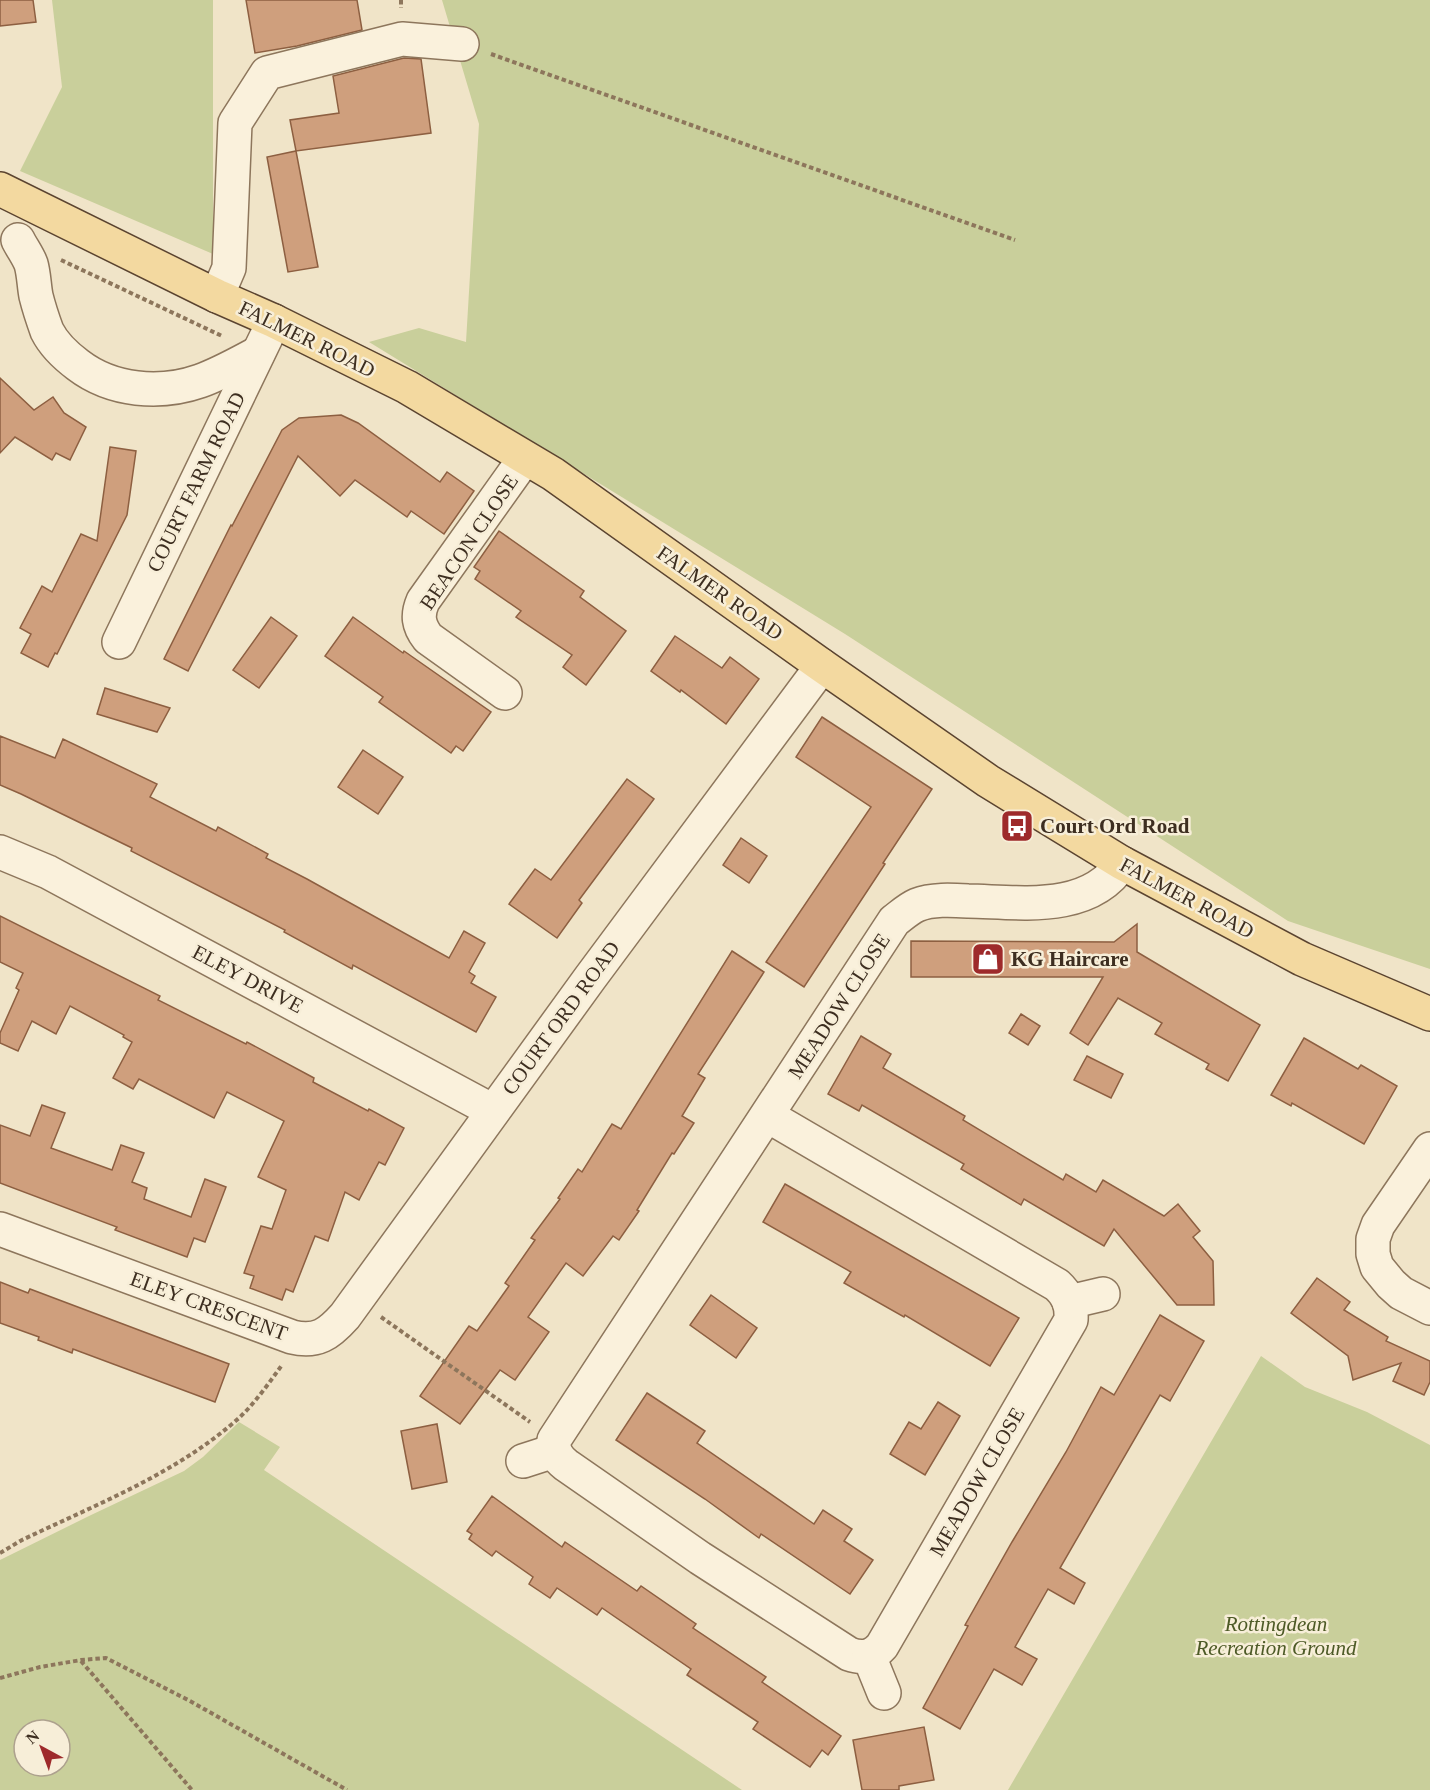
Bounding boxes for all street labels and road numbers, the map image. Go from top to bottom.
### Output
street label: FALMER ROAD [235,296,379,382]
street label: COURT FARM ROAD [142,388,250,576]
street label: BEACON CLOSE [415,470,523,614]
street label: FALMER ROAD [652,541,788,645]
street label: FALMER ROAD [1116,853,1258,943]
street label: MEADOW CLOSE [783,929,895,1083]
street label: COURT ORD ROAD [497,937,625,1099]
street label: ELEY DRIVE [188,940,308,1018]
street label: ELEY CRESCENT [127,1266,291,1346]
street label: MEADOW CLOSE [925,1403,1029,1561]

